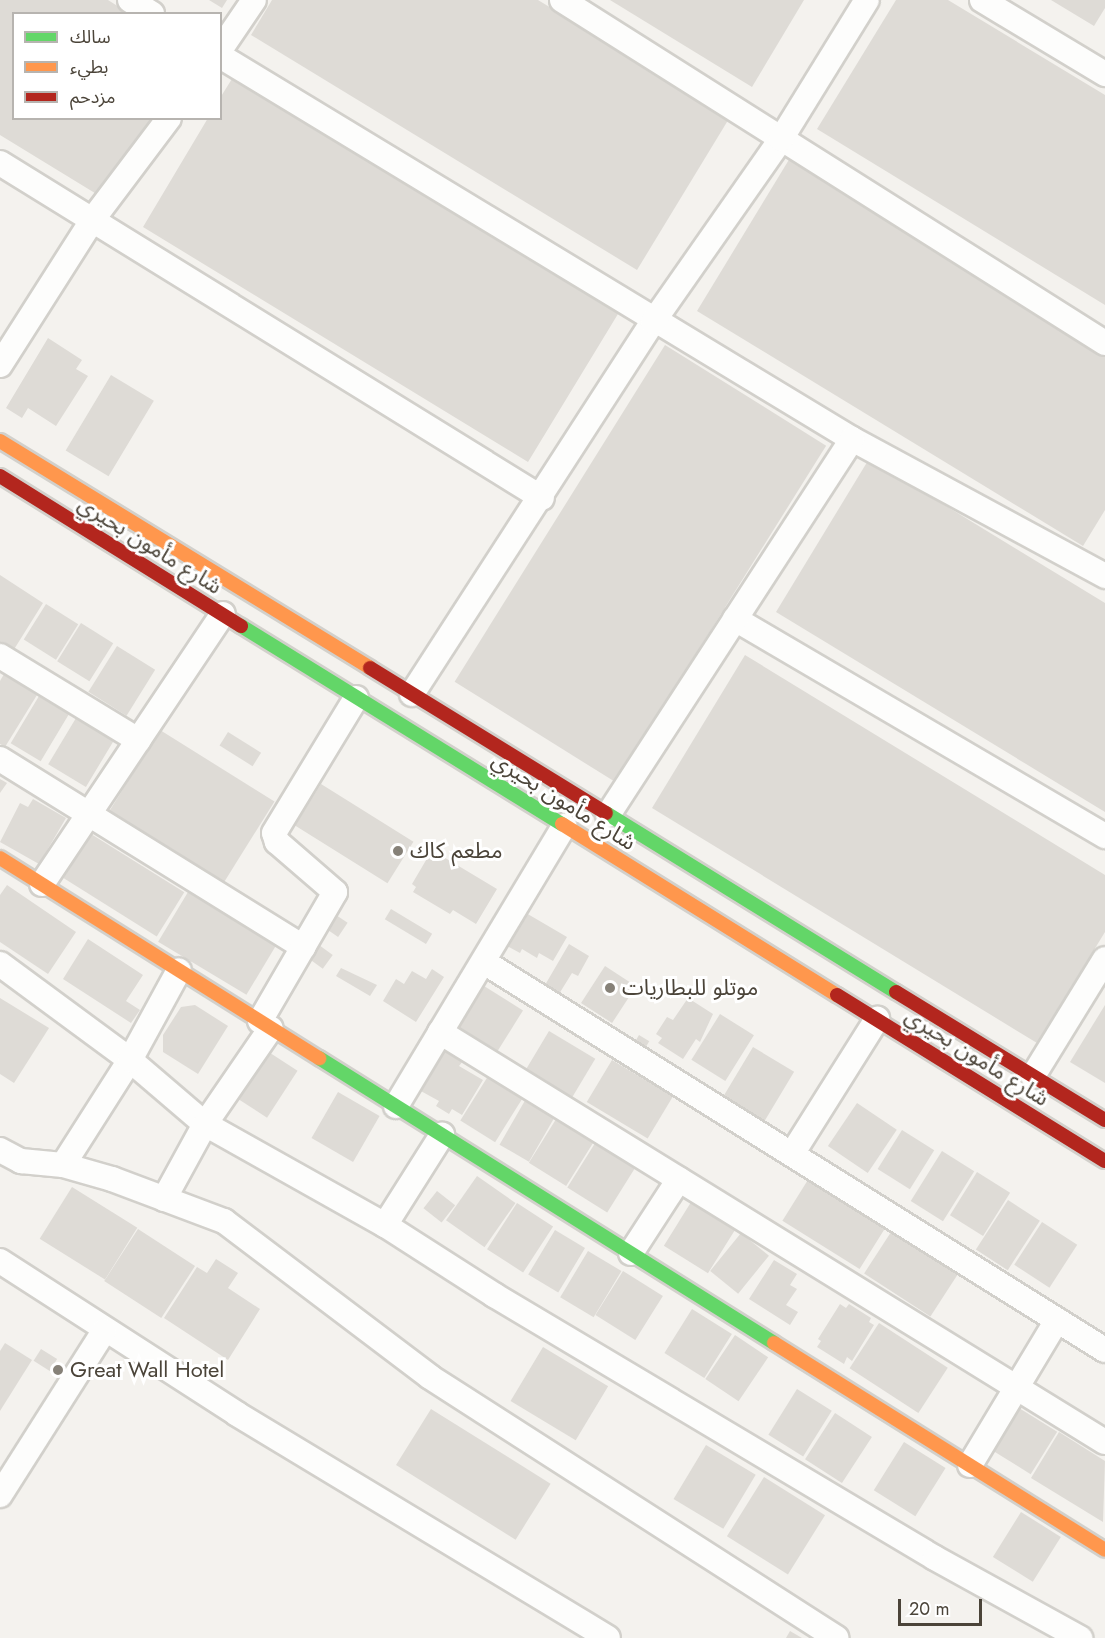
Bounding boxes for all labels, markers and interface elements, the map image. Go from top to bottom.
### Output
legend [12,12,222,120]
text: سالك [70,24,111,50]
text: بطيء [70,54,108,80]
text: مزدحم [70,84,115,110]
street label: شارع مأمون بحيري [73,490,227,600]
street label: شارع مأمون بحيري [487,746,641,856]
place label: مطعم كاك [410,838,502,864]
marker: مطعم كاك [391,844,405,858]
place label: موتلو للبطاريات [622,975,758,1001]
marker: موتلو للبطاريات [603,981,617,995]
street label: شارع مأمون بحيري [900,1002,1054,1112]
place label: Great Wall Hotel [70,1357,224,1383]
marker: Great Wall Hotel [51,1363,65,1377]
scale bar [901,1587,985,1625]
text: 20 m [909,1596,949,1622]

